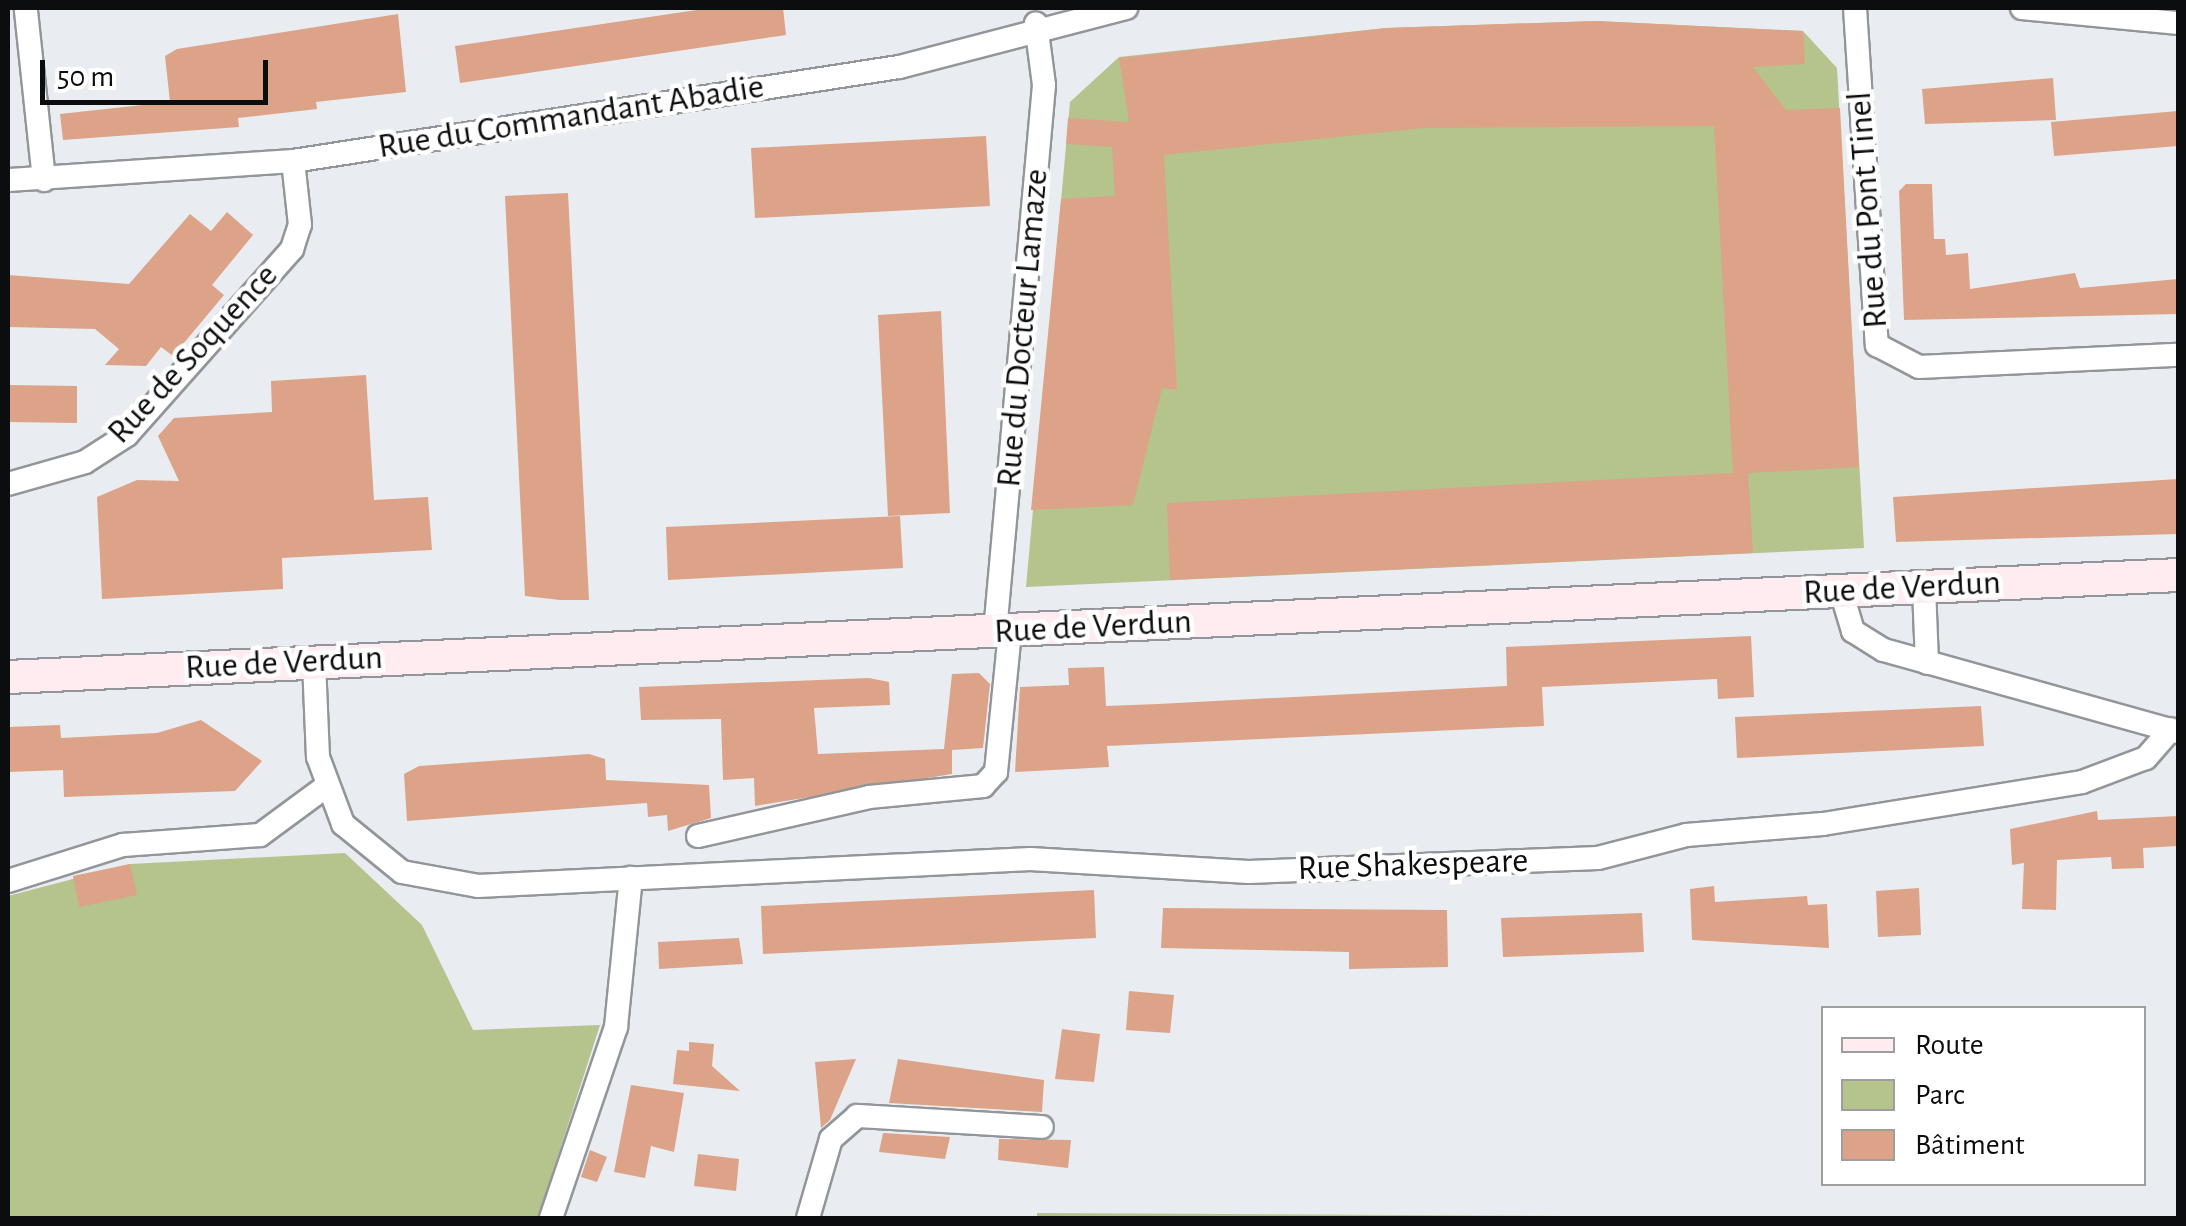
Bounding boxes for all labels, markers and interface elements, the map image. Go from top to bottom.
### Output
scale bar [45,40,272,102]
text: 50 m [57,62,114,92]
street label: Rue du Commandant Abadie [375,66,767,168]
street label: Rue du Pont Tinel [1839,90,1897,330]
street label: Rue du Docteur Lamaze [988,167,1058,489]
street label: Rue de Soquence [99,255,287,453]
street label: Rue de Verdun [1802,562,2002,614]
street label: Rue de Verdun [993,601,1193,653]
street label: Rue de Verdun [184,637,384,689]
street label: Rue Shakespeare [1297,840,1529,890]
legend [1821,1006,2146,1186]
text: Route [1915,1030,1984,1060]
text: Parc [1915,1080,1965,1110]
text: Bâtiment [1915,1130,2025,1160]

